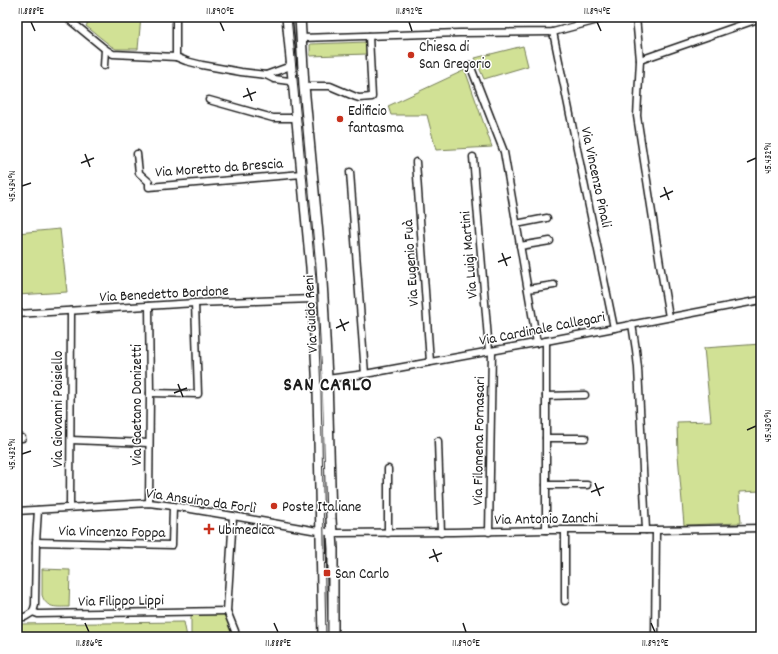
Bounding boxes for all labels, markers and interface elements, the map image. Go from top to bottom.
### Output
text: 11.888°E [18,5,44,19]
text: 11.890°E [206,5,234,19]
text: 11.892°E [396,5,423,19]
text: 11.894°E [584,5,611,19]
place label: Chiesa di San Gregorio [419,37,491,76]
marker: Chiesa di San Gregorio [406,50,416,60]
place label: Edificio fantasma [348,101,404,140]
marker: Edificio fantasma [335,114,345,124]
street label: Via Vincenzo Pinali [574,125,617,230]
text: 45.432°N [762,142,776,174]
street label: Via Moretto da Brescia [154,153,285,184]
text: 45.434°N [6,170,20,202]
street label: Via Luigi Martini [455,210,485,300]
street label: Via Eugenio Fuà [398,218,426,307]
street label: Via Guido Reni [299,274,325,353]
street label: Via Benedetto Bordone [99,281,230,309]
street label: Via Cardinale Callegari [478,307,607,353]
street label: Via Gaetano Donizetti [127,344,149,466]
street label: Via Giovanni Paisiello [48,350,70,467]
district label: SAN CARLO [283,373,373,400]
street label: Via Filomena Fornasari [468,376,492,506]
text: 45.430°N [762,410,776,442]
text: 45.432°N [6,438,20,470]
street label: Via Ansuino da Forlì [144,483,257,521]
place label: Poste Italiane [282,497,362,519]
marker: Poste Italiane [269,501,279,511]
street label: Via Antonio Zanchi [494,508,598,532]
place label: Ubimedica [218,520,275,542]
street label: Via Vincenzo Foppa [58,521,167,545]
marker: Ubimedica [203,523,215,535]
place label: San Carlo [335,564,390,586]
marker: San Carlo [322,568,332,578]
street label: Via Filippo Lippi [78,590,164,614]
text: 11.886°E [76,637,103,651]
text: 11.888°E [265,637,291,651]
text: 11.890°E [452,637,480,651]
text: 11.892°E [642,637,669,651]

